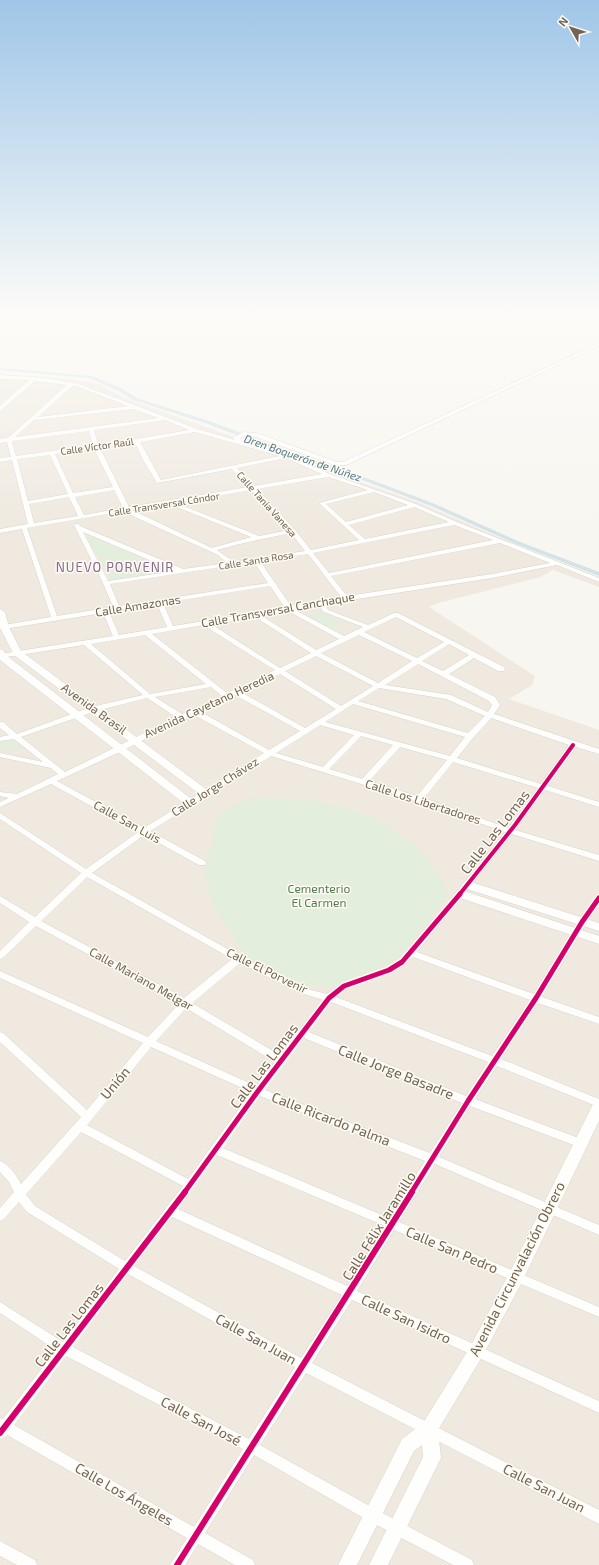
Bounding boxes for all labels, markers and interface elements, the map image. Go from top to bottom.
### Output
north arrow [551,8,591,48]
text: N [555,14,570,29]
water label: Dren Boquerón de Núñez [243,431,364,484]
street label: Calle Víctor Raúl [60,435,134,457]
street label: Calle Tania Vanesa [235,469,299,539]
street label: Calle Transversal Cóndor [108,489,220,519]
street label: Calle Santa Rosa [218,548,294,572]
district label: NUEVO PORVENIR [56,559,174,575]
street label: Calle Transversal Canchaque [200,589,356,629]
street label: Calle Amazonas [94,591,182,619]
street label: Avenida Cayetano Heredia [141,668,276,740]
street label: Avenida Brasil [59,680,130,737]
street label: Calle Jorge Chávez [168,754,261,819]
street label: Calle Los Libertadores [364,776,483,826]
street label: Calle Las Lomas [457,786,533,877]
street label: Calle San Luis [91,797,164,845]
park label: Cementerio El Carmen [288,881,351,909]
street label: Calle Mariano Melgar [87,944,196,1013]
street label: Calle El Porvenir [225,944,310,996]
street label: Calle Las Lomas [226,1020,301,1112]
street label: Calle Jorge Basadre [336,1041,456,1102]
street label: Unión [96,1063,133,1102]
street label: Calle Ricardo Palma [269,1088,393,1149]
street label: Calle Félix Jaramillo [338,1168,419,1283]
street label: Avenida Circunvalación Obrero [465,1179,568,1359]
street label: Calle San Pedro [404,1222,501,1277]
street label: Calle Las Lomas [31,1279,107,1370]
street label: Calle San Isidro [359,1290,454,1347]
street label: Calle San Juan [213,1309,300,1368]
street label: Calle San José [158,1392,244,1449]
street label: Calle Los Ángeles [72,1459,176,1529]
street label: Calle San Juan [500,1460,588,1515]

